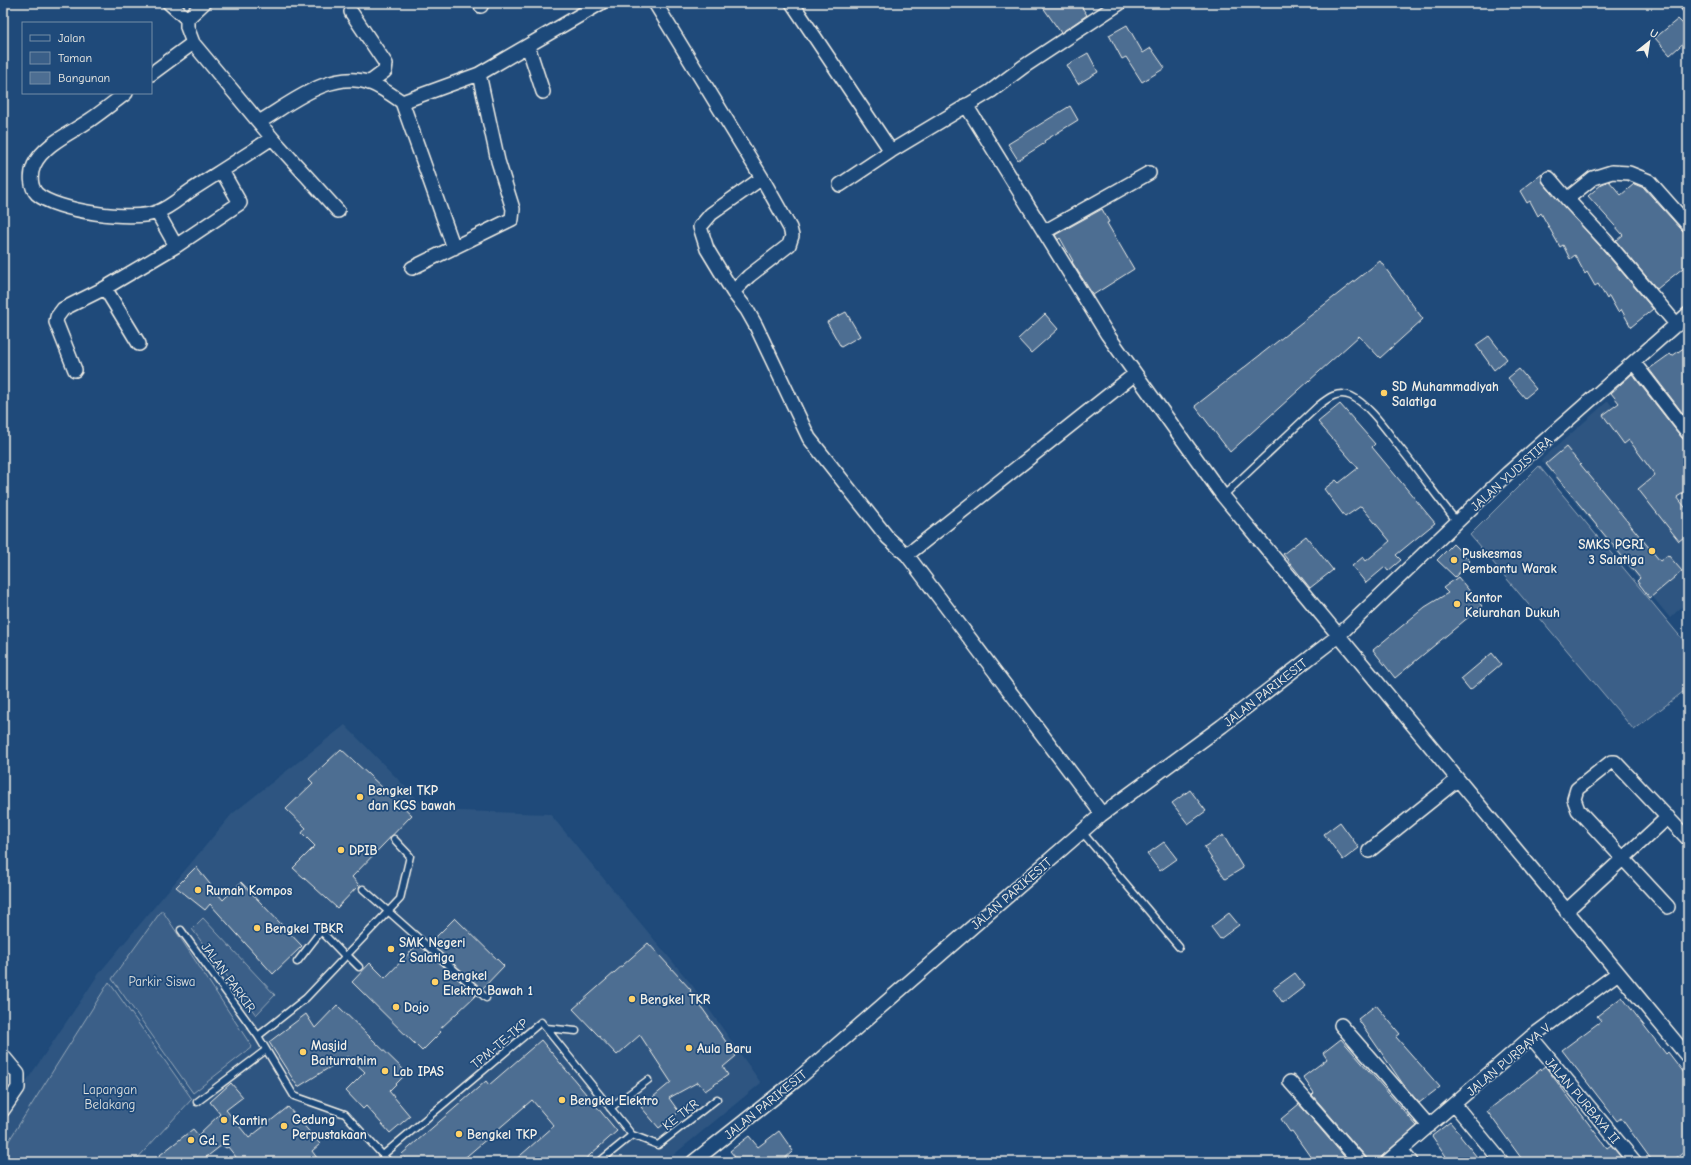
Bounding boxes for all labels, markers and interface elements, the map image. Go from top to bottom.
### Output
legend [22,22,152,94]
north arrow [1629,22,1669,62]
text: U [1647,26,1660,41]
text: Jalan [58,31,85,45]
text: Taman [58,51,92,65]
text: Bangunan [58,71,110,85]
place label: SD Muhammadiyah Salatiga [1392,379,1499,409]
marker: SD Muhammadiyah Salatiga [1379,388,1389,398]
street label: JALAN YUDISTIRA [1468,433,1555,514]
place label: SMKS PGRI 3 Salatiga [1578,537,1644,567]
place label: Puskesmas Pembantu Warak [1462,546,1557,576]
marker: SMKS PGRI 3 Salatiga [1647,546,1657,556]
marker: Puskesmas Pembantu Warak [1449,555,1459,565]
place label: Kantor Kelurahan Dukuh [1465,590,1560,620]
marker: Kantor Kelurahan Dukuh [1452,599,1462,609]
street label: JALAN PARIKESIT [1221,655,1310,730]
place label: Bengkel TKP dan KGS bawah [368,783,456,813]
marker: Bengkel TKP dan KGS bawah [355,792,365,802]
place label: DPIB [349,843,378,858]
marker: DPIB [336,845,346,855]
street label: JALAN PARIKESIT [968,854,1055,932]
place label: Rumah Kompos [206,883,293,898]
marker: Rumah Kompos [193,885,203,895]
place label: Bengkel TBKR [265,921,344,936]
marker: Bengkel TBKR [252,923,262,933]
place label: SMK Negeri 2 Salatiga [399,935,465,965]
street label: JALAN PARKIR [198,939,259,1015]
marker: SMK Negeri 2 Salatiga [386,944,396,954]
place label: Bengkel Elektro Bawah 1 [443,968,533,998]
park label: Parkir Siswa [128,974,196,989]
marker: Bengkel Elektro Bawah 1 [430,977,440,987]
place label: Bengkel TKR [640,992,711,1007]
marker: Bengkel TKR [627,994,637,1004]
place label: Dojo [404,1000,429,1015]
marker: Dojo [391,1002,401,1012]
street label: TPM-TE-TKP [468,1015,531,1072]
street label: JALAN PURBAYA V [1463,1020,1553,1099]
place label: Masjid Baiturrahim [311,1038,377,1068]
place label: Aula Baru [697,1041,752,1056]
marker: Aula Baru [684,1043,694,1053]
marker: Masjid Baiturrahim [298,1047,308,1057]
street label: JALAN PURBAYA II [1542,1054,1623,1146]
place label: Lab IPAS [393,1064,444,1079]
marker: Lab IPAS [380,1066,390,1076]
street label: JALAN PARIKESIT [721,1066,810,1142]
park label: Lapangan Belakang [83,1082,137,1112]
place label: Bengkel Elektro [570,1093,659,1108]
marker: Bengkel Elektro [557,1095,567,1105]
street label: KE TKR [659,1096,701,1133]
place label: Gedung Perpustakaan [292,1112,367,1142]
place label: Kantin [232,1113,267,1128]
marker: Kantin [219,1115,229,1125]
marker: Gedung Perpustakaan [279,1121,289,1131]
place label: Bengkel TKP [467,1127,538,1142]
marker: Bengkel TKP [454,1129,464,1139]
place label: Gd. E [199,1133,230,1148]
marker: Gd. E [186,1135,196,1145]

